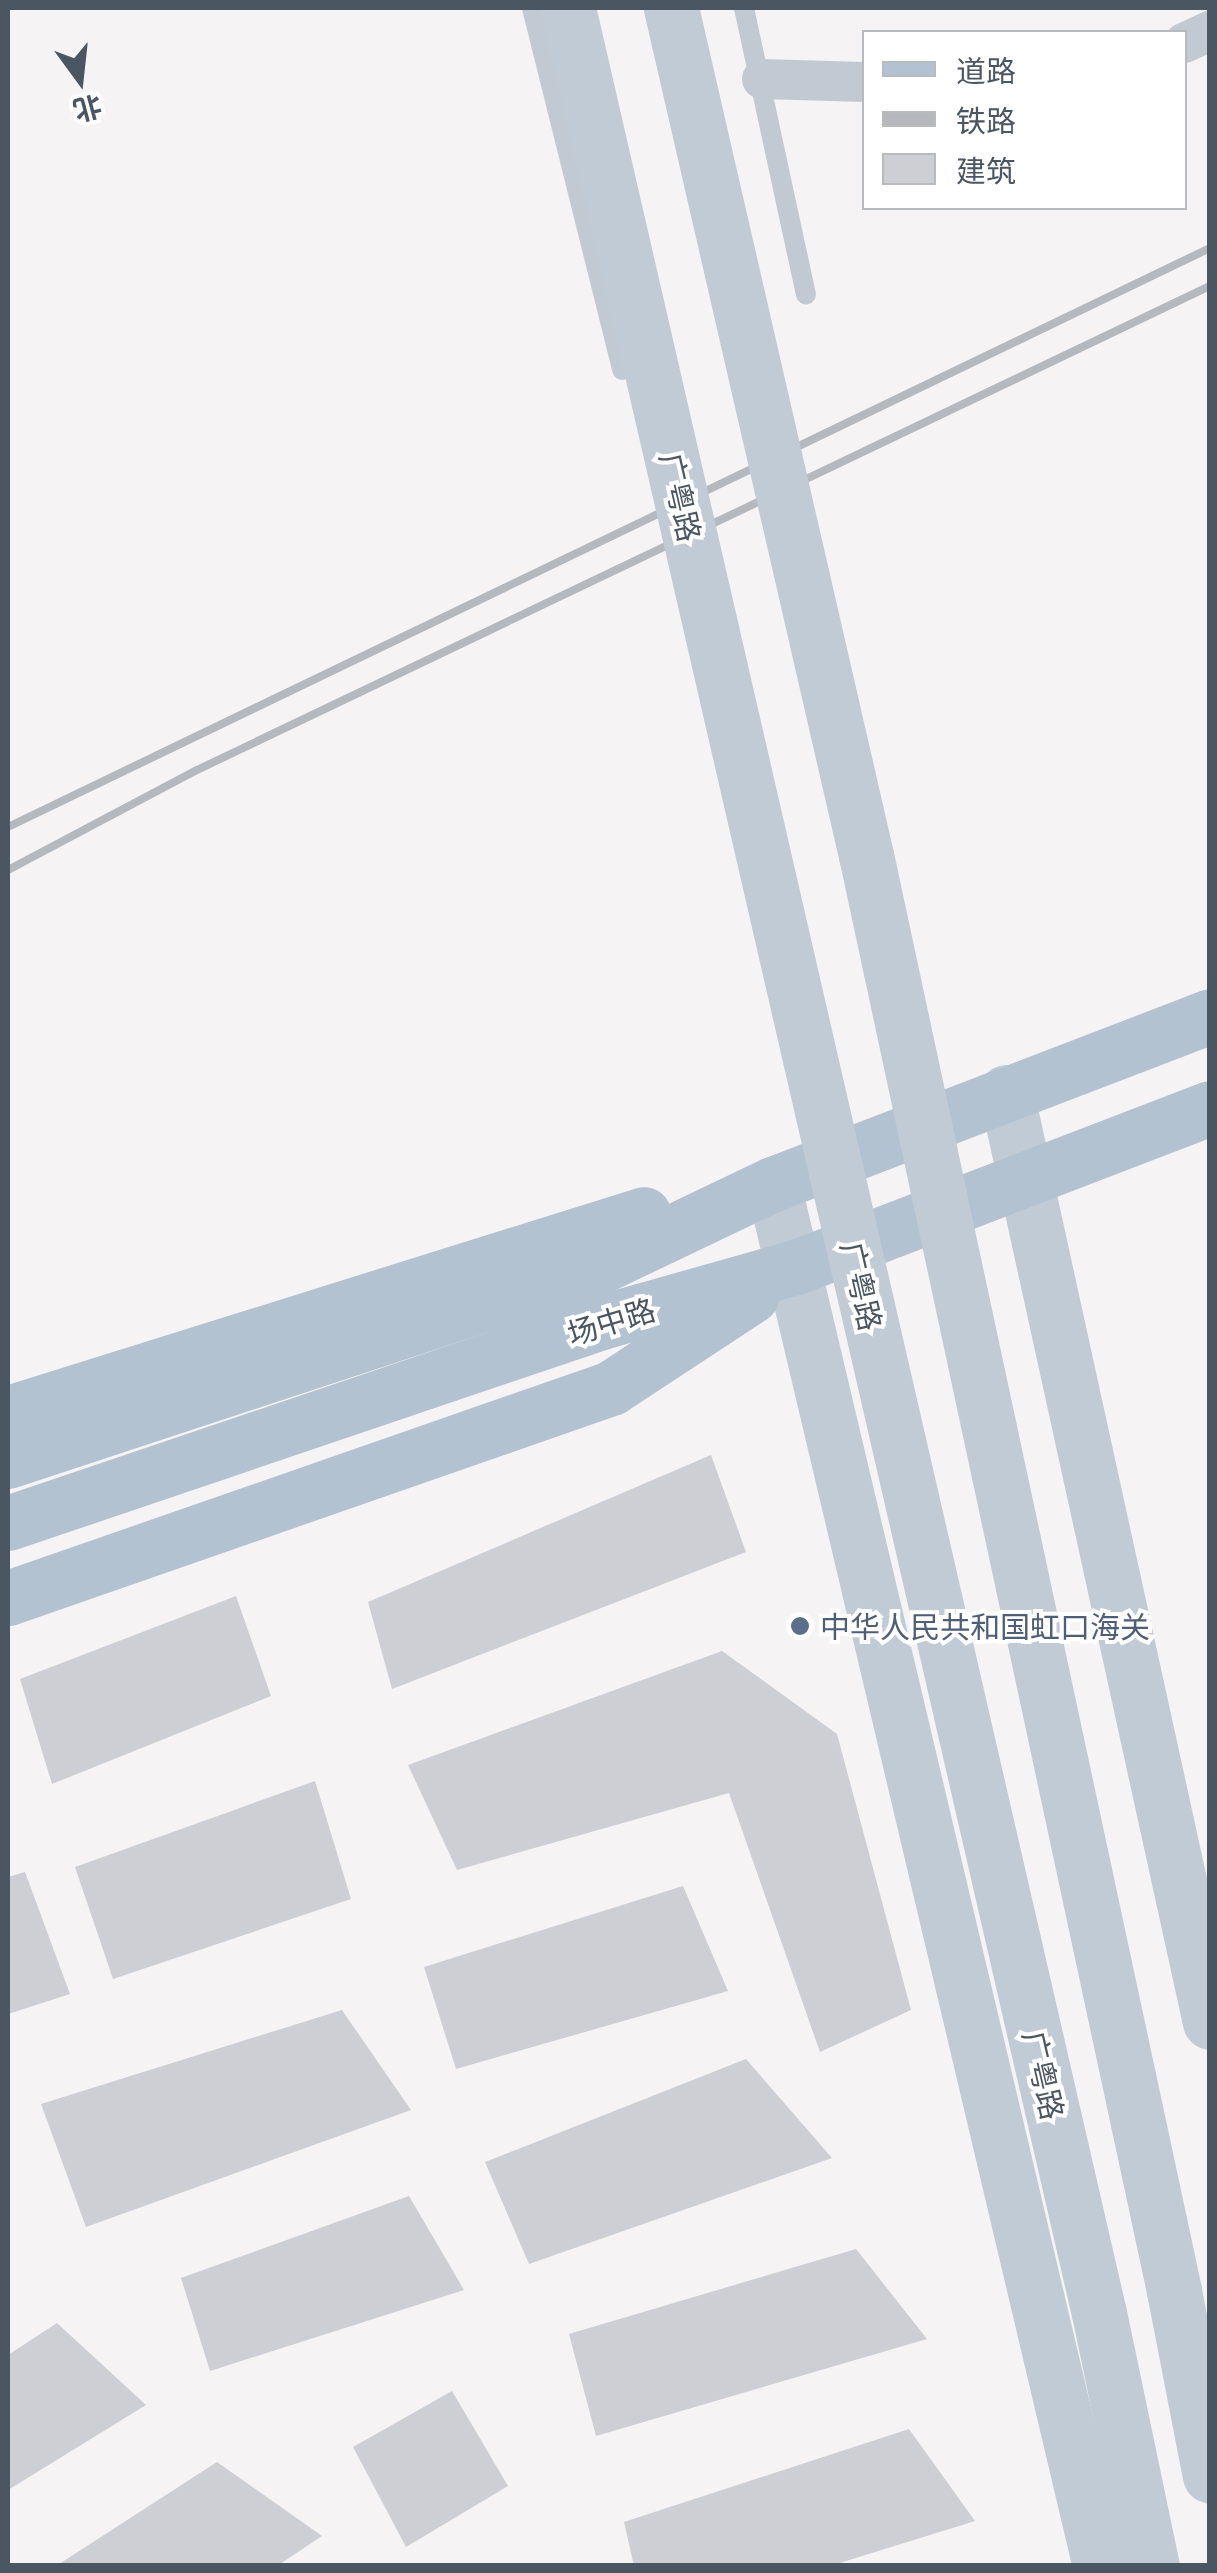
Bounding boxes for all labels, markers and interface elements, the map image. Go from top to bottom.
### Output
north arrow [30,30,130,130]
legend [862,30,1187,210]
text: 道路 [956,52,1016,88]
text: 北 [70,89,106,129]
text: 铁路 [956,102,1016,138]
text: 建筑 [956,152,1016,188]
street label: 广粤路 [653,449,709,545]
street label: 广粤路 [834,1238,890,1334]
street label: 场中路 [563,1291,659,1351]
place label: 中华人民共和国虹口海关 [820,1608,1150,1644]
marker: 中华人民共和国虹口海关 [789,1615,811,1637]
street label: 广粤路 [1016,2027,1072,2123]

